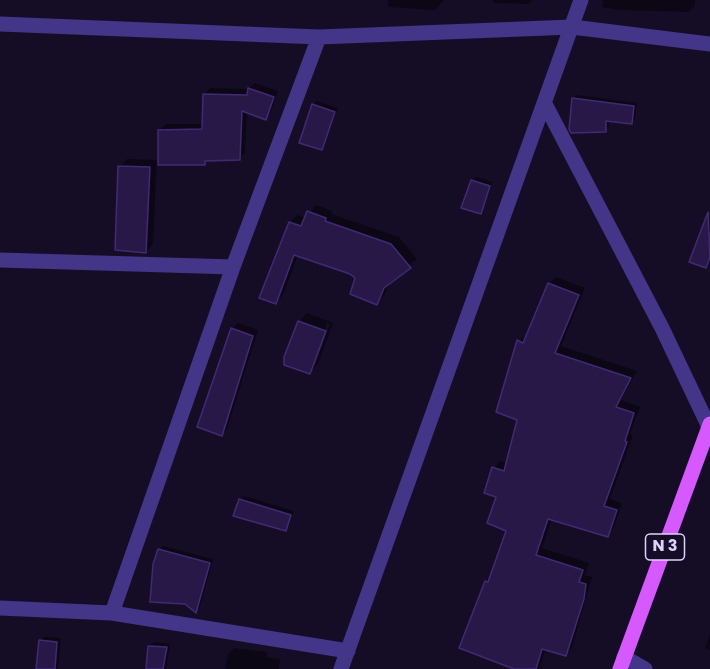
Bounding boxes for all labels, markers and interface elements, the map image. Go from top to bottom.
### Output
road number: N 3 [646,534,684,560]

